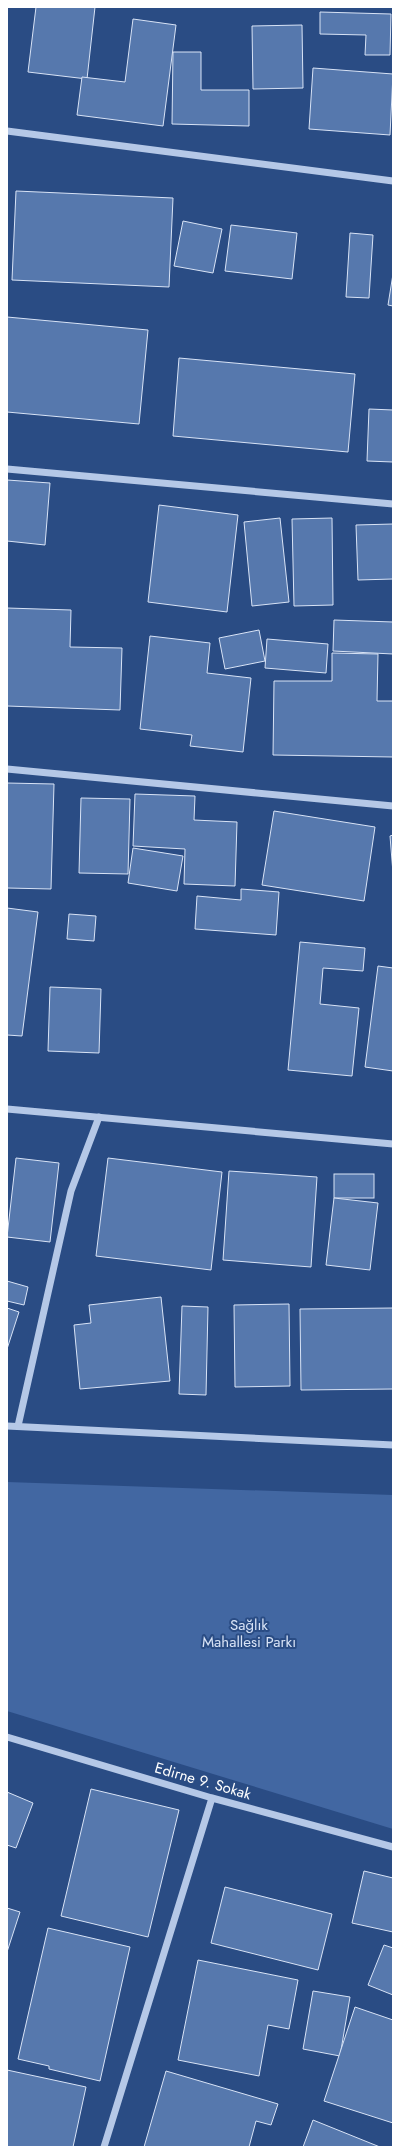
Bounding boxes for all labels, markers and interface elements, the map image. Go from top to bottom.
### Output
park label: Sağlık Mahallesi Parkı [202,1614,296,1653]
street label: Edirne 9. Sokak [152,1757,254,1805]

